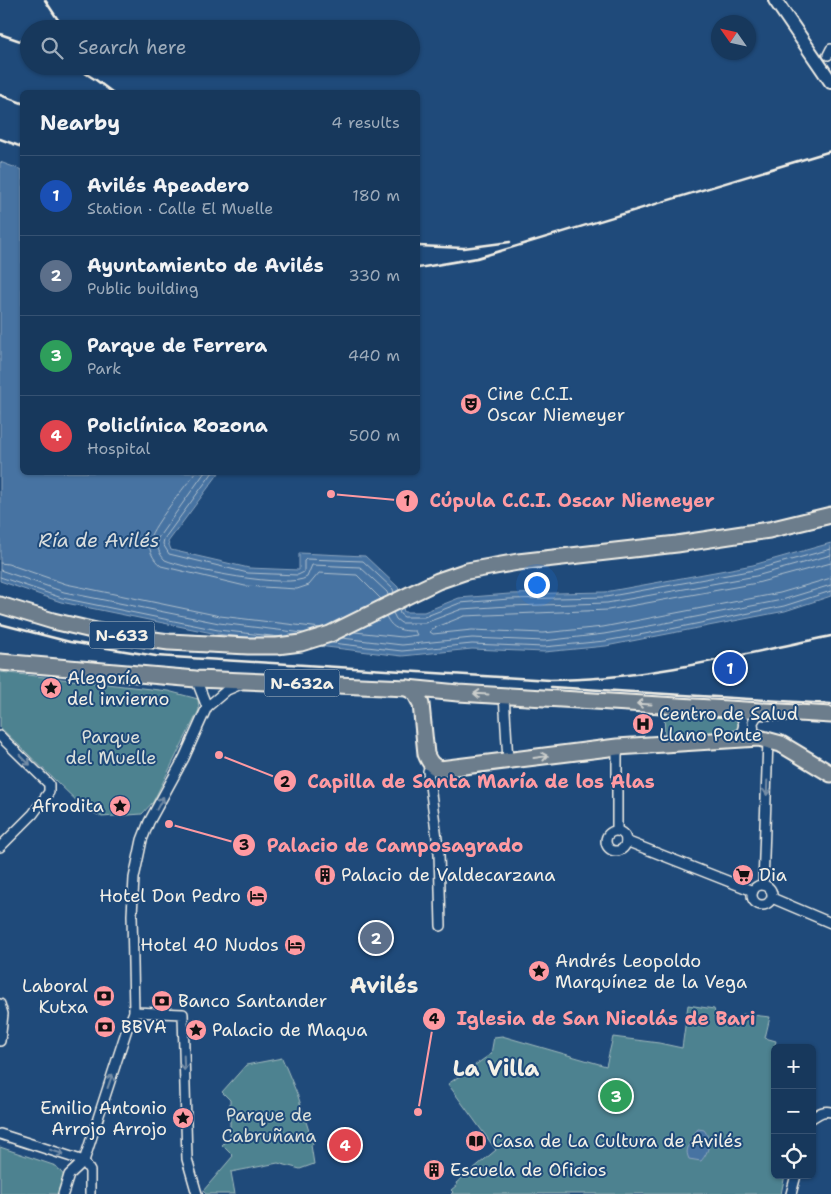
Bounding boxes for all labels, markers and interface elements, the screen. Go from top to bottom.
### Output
north arrow [711,15,756,60]
search box [20,20,420,75]
icon: search [38,34,66,62]
text: Search here [78,35,187,60]
text: Nearby [40,109,120,137]
text: 4 results [331,112,400,133]
text: Avilés Apeadero [87,173,249,198]
text: 1 [52,185,60,206]
text: 180 m [352,185,400,206]
text: Station · Calle El Muelle [87,198,273,219]
text: Ayuntamiento de Avilés [87,253,324,278]
text: 2 [50,265,62,286]
text: 330 m [348,265,400,286]
text: Public building [87,278,199,299]
text: Parque de Ferrera [87,333,267,358]
text: 3 [50,345,62,366]
text: 440 m [348,345,400,366]
text: Park [87,358,121,379]
place label: Cine C.C.I. Oscar Niemeyer [487,382,625,427]
theatre icon: Cine C.C.I. Oscar Niemeyer [459,392,483,416]
text: Policlínica Rozona [87,413,268,438]
text: 4 [50,425,62,446]
text: 500 m [349,425,400,446]
text: Hospital [87,438,150,459]
callout: Cúpula C.C.I. Oscar Niemeyer [394,484,724,518]
text: Cúpula C.C.I. Oscar Niemeyer [429,488,715,513]
text: 1 [404,491,411,511]
water label: Ría de Avilés [38,528,160,553]
your location [524,572,550,598]
road number: N-633 [90,622,154,648]
pin: 1 [714,649,746,687]
place label: Alegoría del invierno [67,666,169,711]
road number: N-632a [264,670,340,696]
place icon: Alegoría del invierno [39,676,63,700]
one-way arrow [474,690,490,699]
one-way arrow [636,700,652,709]
place label: Centro de Salud Llano Ponte [659,702,798,747]
hospital icon: Centro de Salud Llano Ponte [631,712,655,736]
park label: Parque del Muelle [65,725,157,770]
one-way arrow [532,752,548,762]
one-way arrow [18,754,31,766]
callout: Capilla de Santa María de los Alas [272,764,665,798]
text: Capilla de Santa María de los Alas [307,769,655,794]
text: 2 [280,772,291,792]
one-way arrow [762,780,771,796]
place label: Afrodita [31,794,104,818]
place icon: Afrodita [108,794,132,818]
one-way arrow [156,796,165,811]
callout: Palacio de Camposagrado [232,828,534,862]
text: Palacio de Camposagrado [267,833,523,858]
text: 3 [239,835,249,855]
building icon: Palacio de Valdecarzana [313,863,337,887]
place label: Palacio de Valdecarzana [341,863,556,887]
supermarket icon: Dia [731,863,755,887]
place label: Dia [759,863,787,887]
place label: Hotel Don Pedro [99,884,241,908]
hotel icon: Hotel Don Pedro [245,884,269,908]
pin: 2 [360,919,392,957]
place label: Hotel 40 Nudos [140,933,279,957]
hotel icon: Hotel 40 Nudos [283,933,307,957]
place label: Andrés Leopoldo Marquínez de la Vega [555,949,747,994]
place icon: Andrés Leopoldo Marquínez de la Vega [527,959,551,983]
district label: Avilés [350,971,418,1000]
place label: Laboral Kutxa [22,974,89,1019]
bank icon: Laboral Kutxa [92,984,116,1008]
bank icon: Banco Santander [150,989,174,1013]
place label: Banco Santander [178,989,327,1013]
callout: Iglesia de San Nicolás de Bari [421,1002,765,1036]
text: Iglesia de San Nicolás de Bari [456,1006,756,1031]
text: 4 [429,1009,440,1029]
bank icon: BBVA [93,1015,117,1039]
place label: BBVA [121,1015,167,1039]
place icon: Palacio de Maqua [184,1018,208,1042]
place label: Palacio de Maqua [212,1018,367,1042]
map controls [771,1044,816,1179]
button: + [771,1044,816,1089]
one-way arrow [179,1054,189,1071]
district label: La Villa [453,1054,539,1083]
one-way arrow [105,1073,115,1089]
pin: 3 [600,1077,632,1115]
button: − [771,1089,816,1134]
place label: Emilio Antonio Arrojo Arrojo [40,1096,167,1141]
park label: Parque de Cabruñana [222,1103,317,1148]
place icon: Emilio Antonio Arrojo Arrojo [171,1106,195,1130]
pin: 4 [329,1126,361,1164]
library icon: Casa de La Cultura de Avilés [464,1129,488,1153]
place label: Casa de La Cultura de Avilés [492,1129,742,1153]
button: locate [771,1134,816,1179]
one-way arrow [48,1148,64,1157]
building icon: Escuela de Oficios [422,1158,446,1182]
place label: Escuela de Oficios [450,1158,607,1182]

